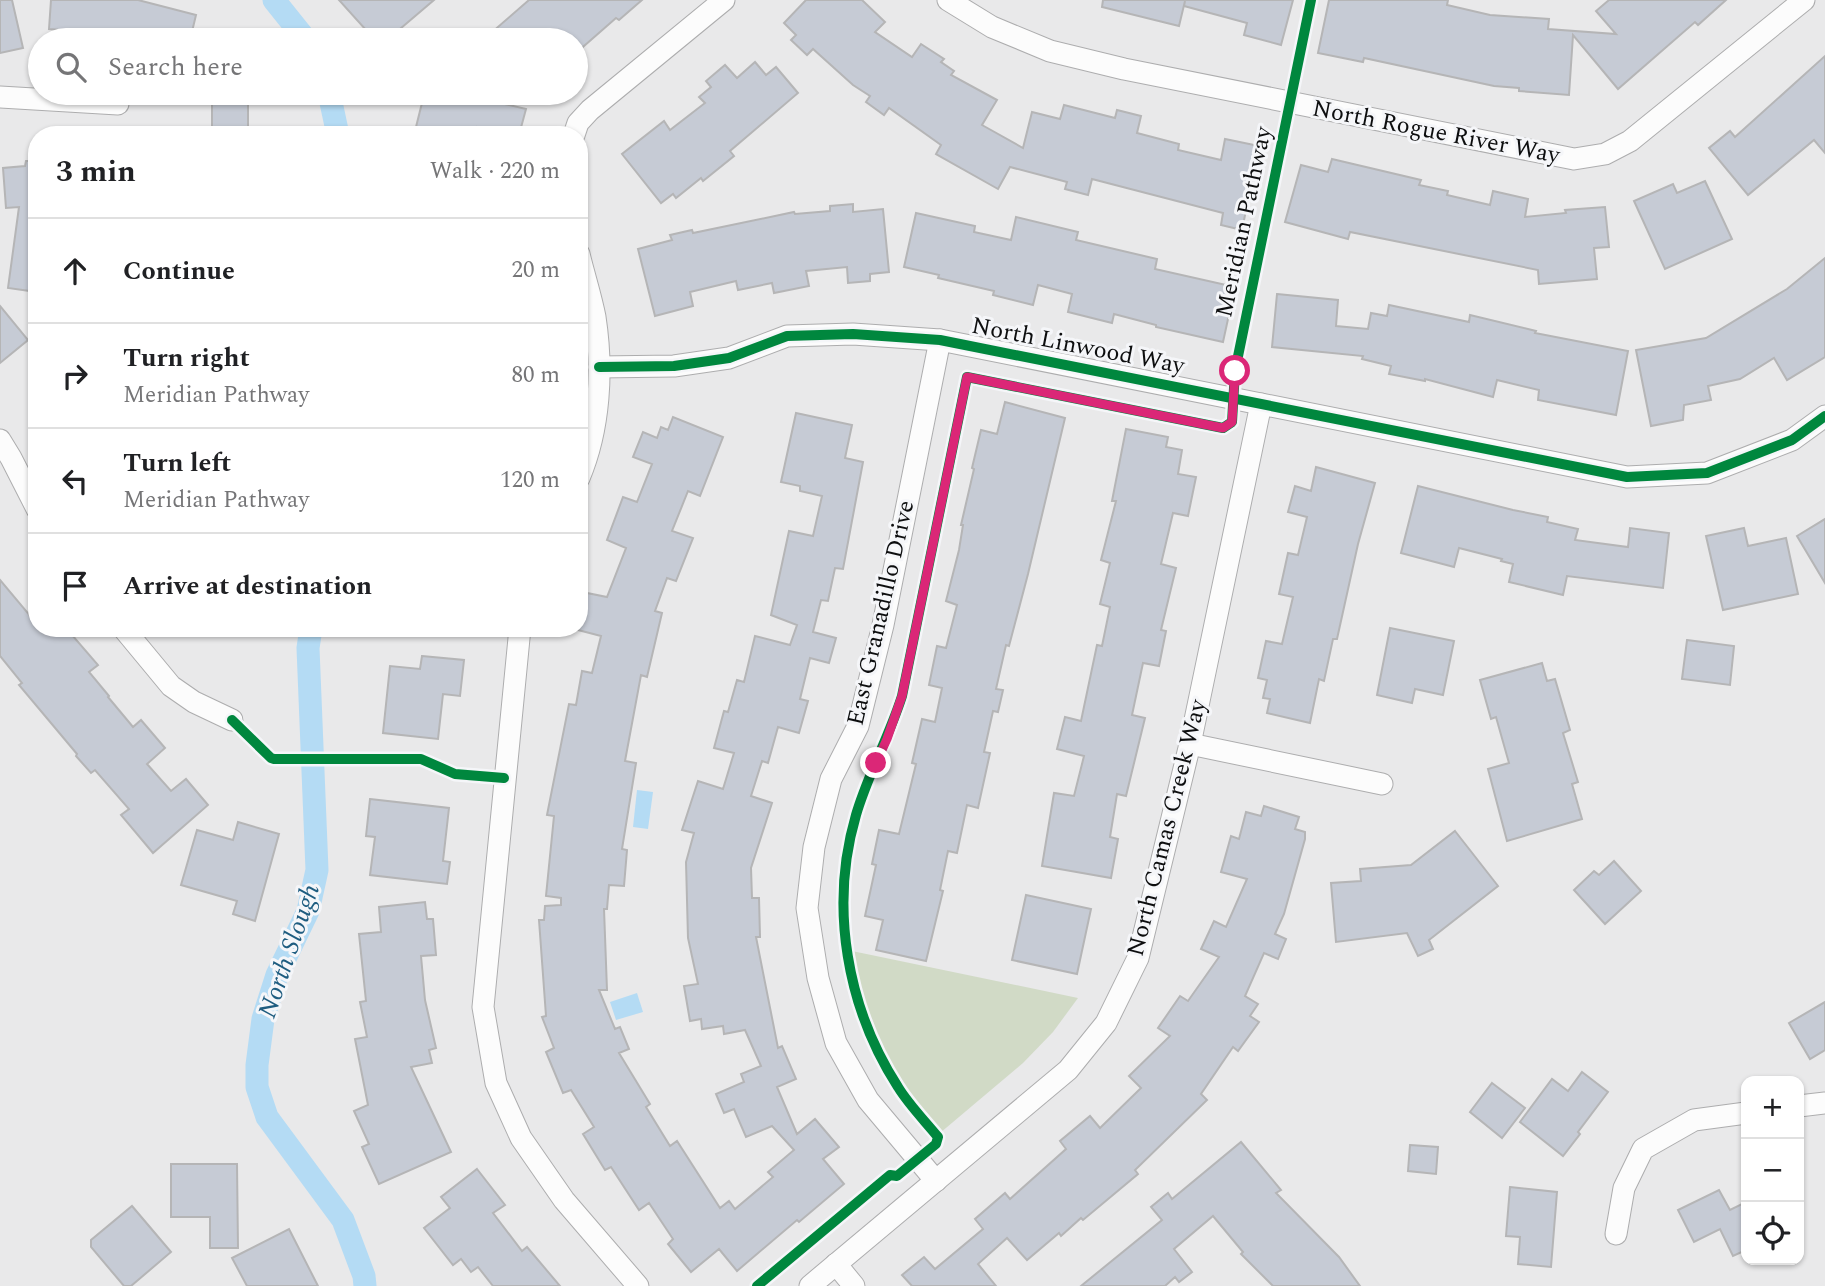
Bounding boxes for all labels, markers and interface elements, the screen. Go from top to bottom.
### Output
search box [28,28,588,105]
text: Search here [108,47,243,87]
icon: search [52,48,90,86]
street label: North Rogue River Way [1309,90,1564,174]
street label: Meridian Pathway [1206,122,1282,321]
text: 3 min [56,149,136,195]
text: Walk · 220 m [430,154,560,189]
text: Continue [123,251,235,291]
icon: ahead [56,252,94,290]
text: 20 m [511,253,560,288]
street label: North Linwood Way [968,308,1189,385]
text: Turn right [123,338,250,378]
route start [1219,355,1250,386]
icon: right [56,357,94,395]
text: 80 m [511,358,560,393]
text: Meridian Pathway [123,378,309,413]
text: Turn left [123,443,231,483]
icon: left [56,462,94,500]
text: 120 m [500,463,560,498]
text: Meridian Pathway [123,483,309,518]
street label: East Granadillo Drive [838,497,924,729]
text: Arrive at destination [123,566,372,606]
icon: arrive [56,567,94,605]
street label: North Camas Creek Way [1118,694,1217,960]
route end [860,747,891,778]
water label: North Slough [247,878,331,1024]
map controls [1741,1076,1804,1265]
button: + [1741,1076,1804,1139]
button: − [1741,1139,1804,1202]
button: locate [1741,1202,1804,1265]

